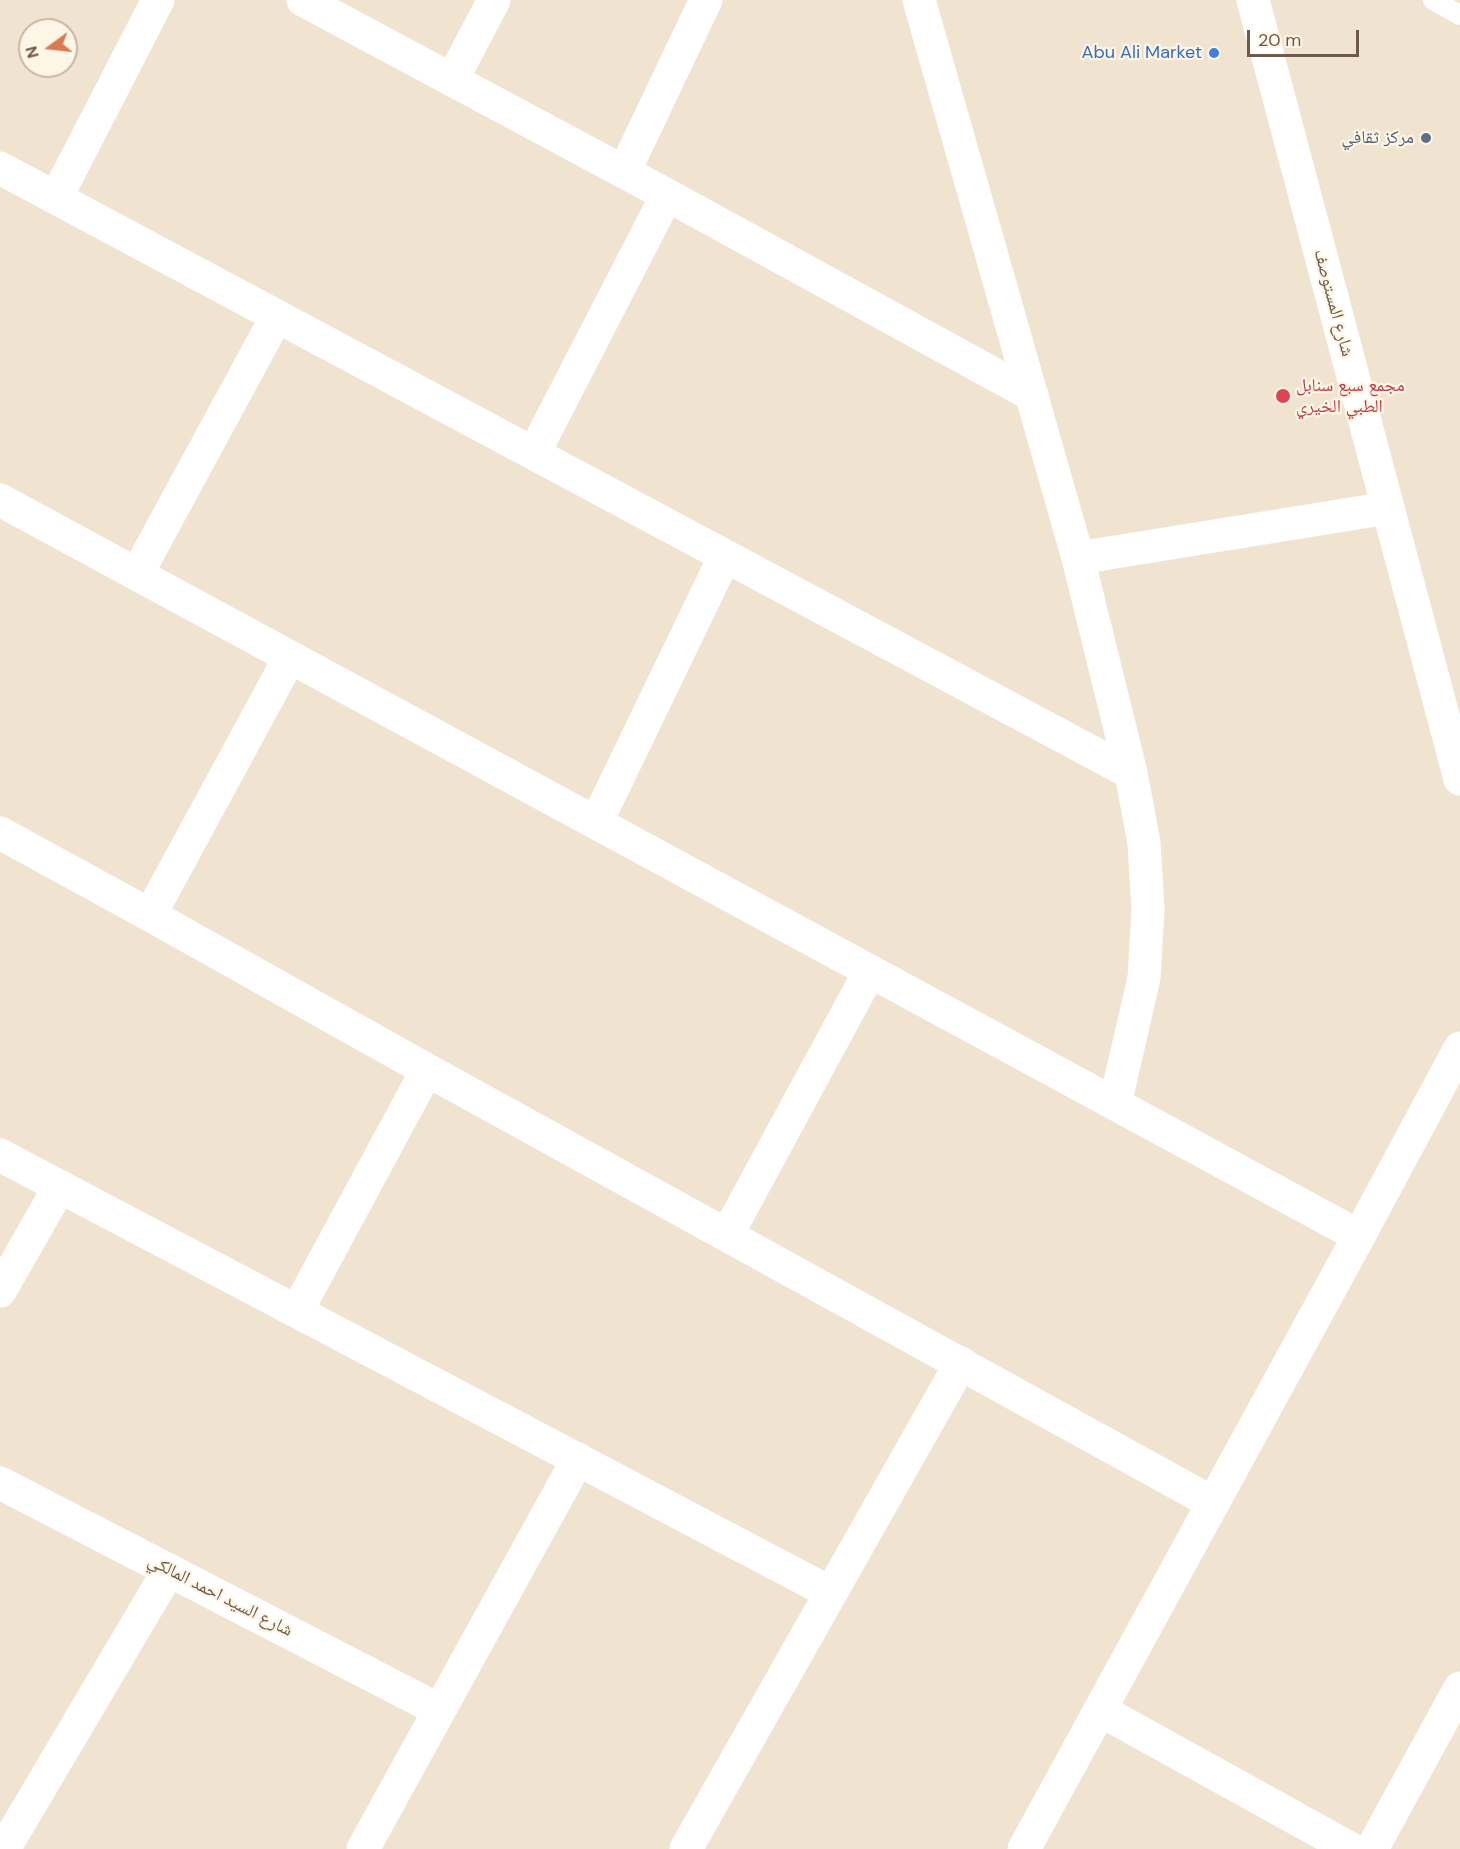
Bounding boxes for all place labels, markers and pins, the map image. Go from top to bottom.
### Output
place label: Abu Ali Market [1082,42,1202,64]
marker: Abu Ali Market [1207,46,1221,60]
place label: مركز ثقافي [1341,127,1414,149]
marker: مركز ثقافي [1419,131,1433,145]
place label: مجمع سبع سنابل الطبي الخيري [1296,375,1405,418]
marker: مجمع سبع سنابل الطبي الخيري [1274,387,1292,405]

